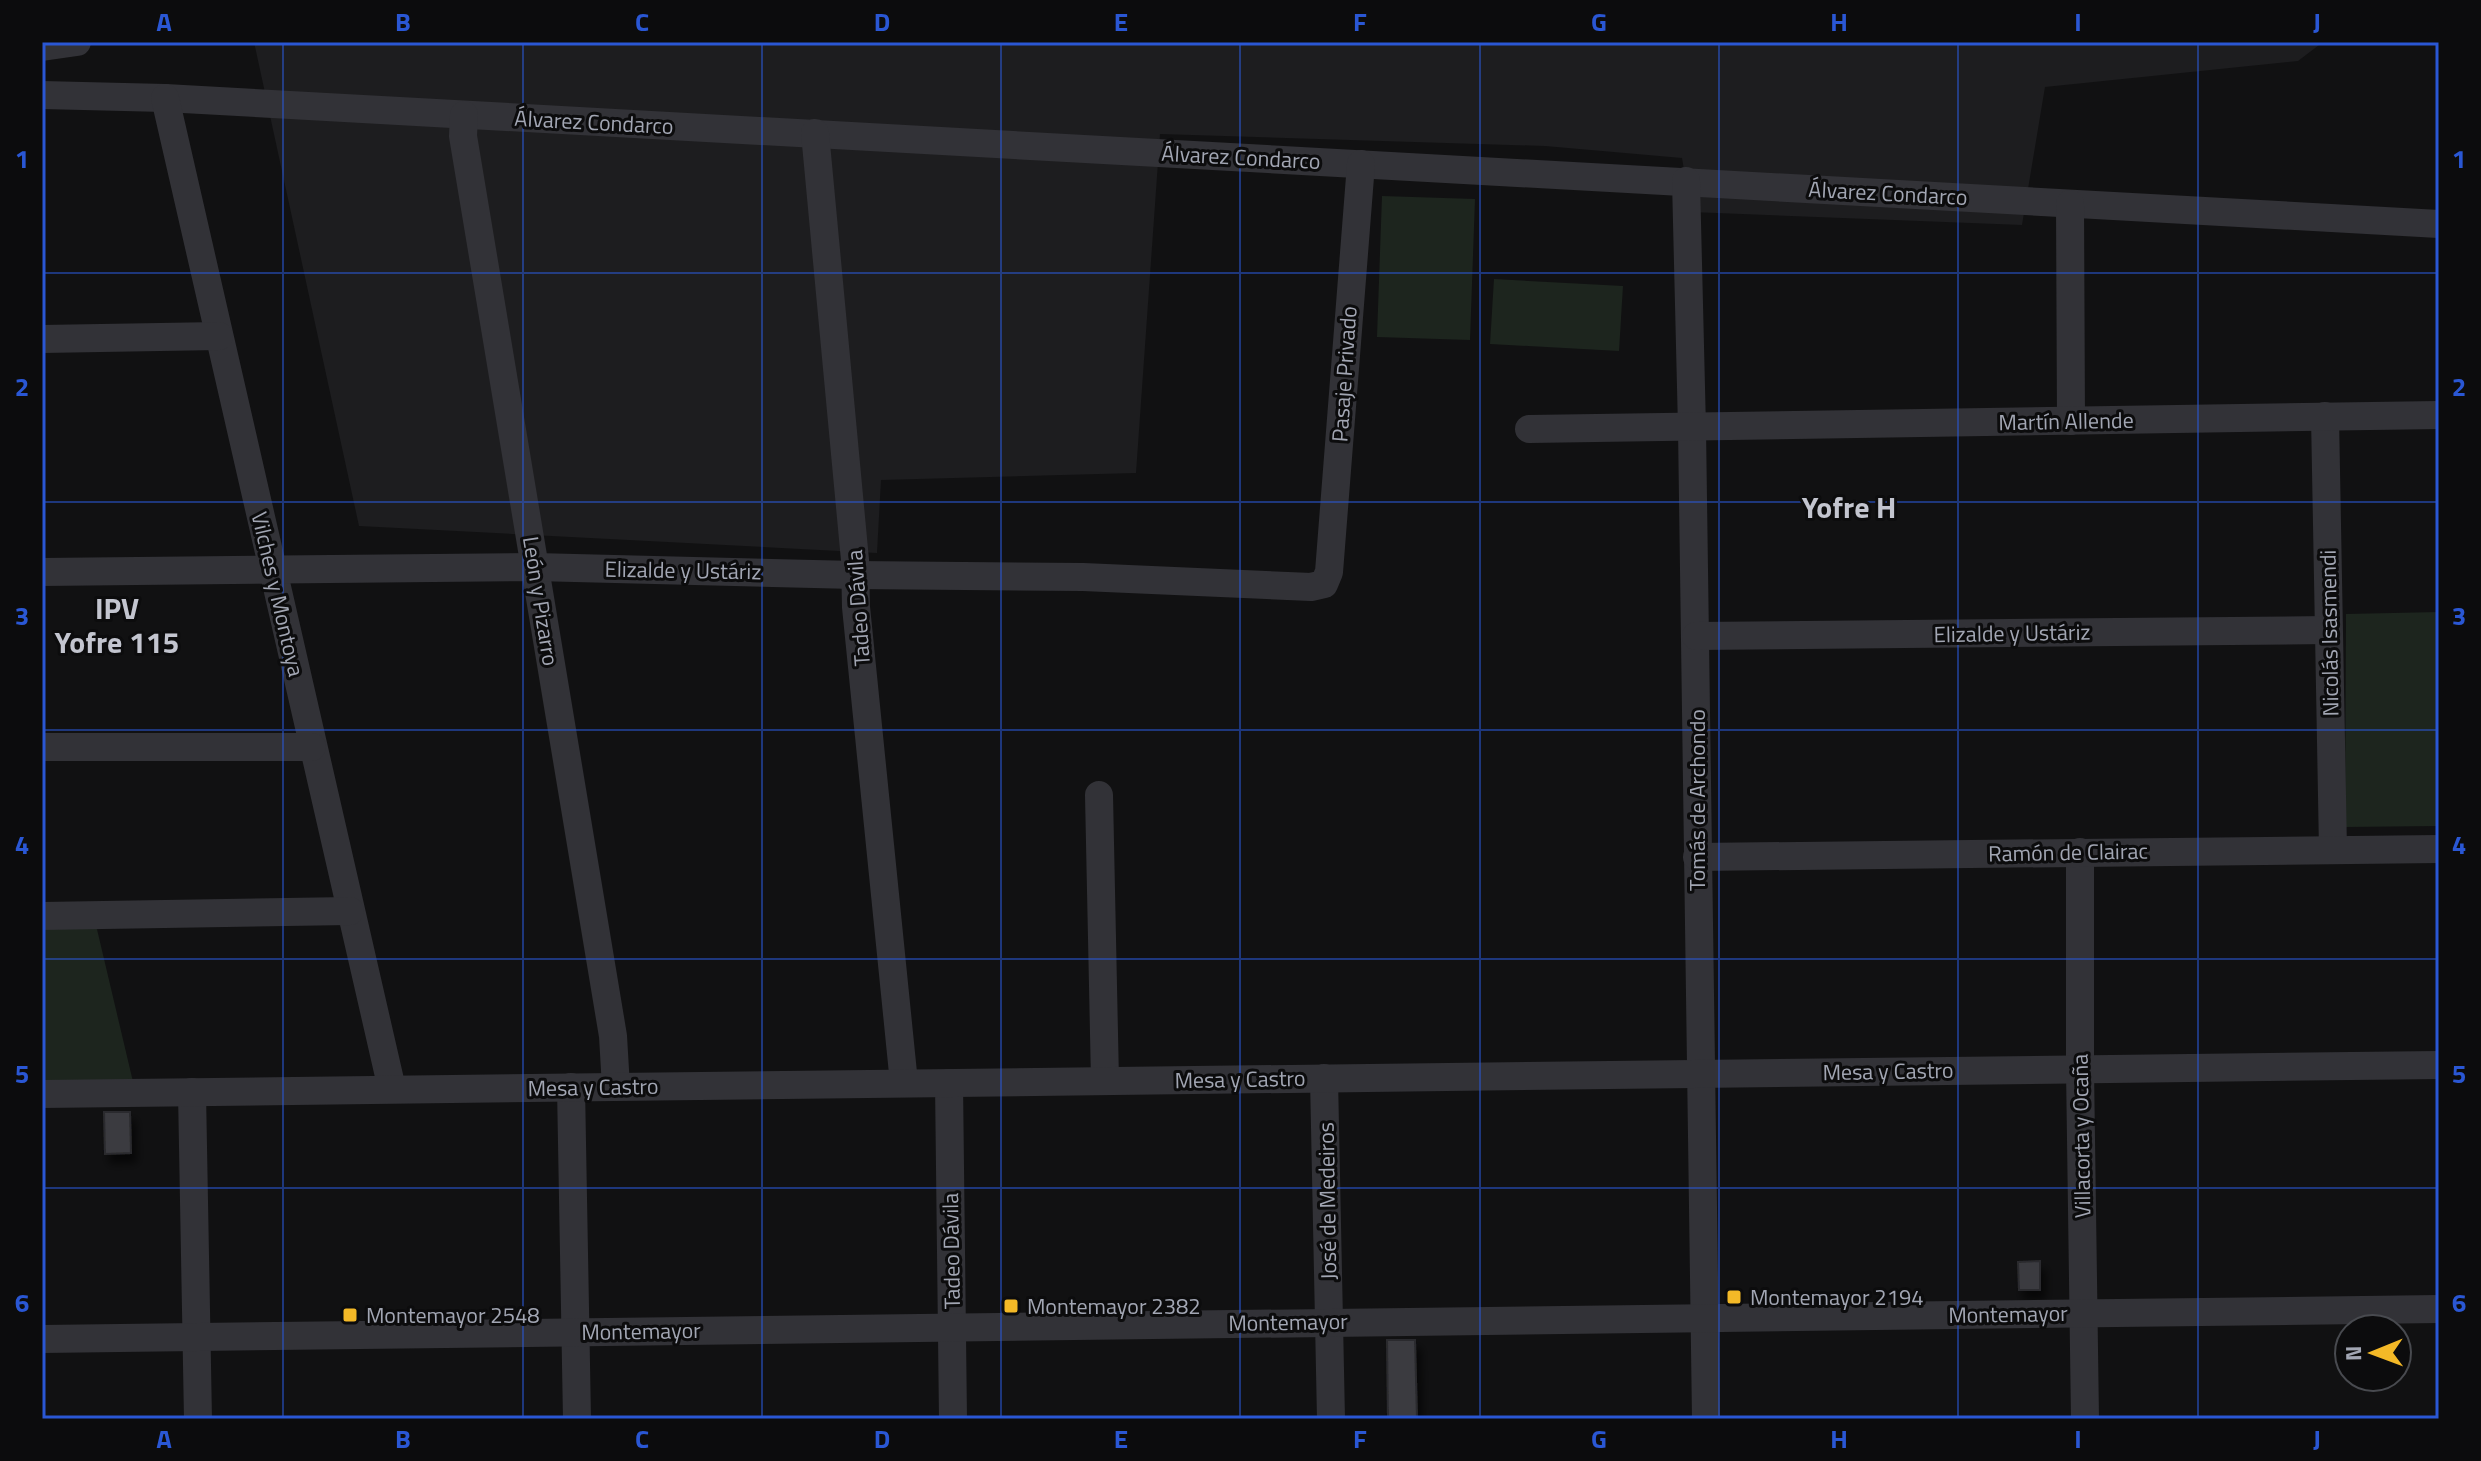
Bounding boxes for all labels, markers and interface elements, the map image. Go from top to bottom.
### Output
text: A [156,2,172,41]
text: B [395,2,411,41]
text: C [635,2,649,41]
text: D [874,2,890,41]
text: E [1114,2,1128,41]
text: F [1353,2,1367,41]
text: G [1591,2,1607,41]
text: H [1830,2,1848,41]
text: I [2074,2,2082,41]
text: J [2313,2,2321,41]
street label: Álvarez Condarco [514,101,674,143]
street label: Álvarez Condarco [1161,136,1321,178]
text: 1 [15,139,29,178]
text: 1 [2452,139,2466,178]
street label: Álvarez Condarco [1808,172,1968,214]
street label: Pasaje Privado [1322,305,1366,443]
text: 2 [15,367,29,406]
text: 2 [2452,367,2466,406]
street label: Martín Allende [1998,403,2134,439]
district label: Yofre H [1802,484,1896,530]
street label: Vilches y Montoya [243,508,313,680]
street label: León y Pizarro [514,534,568,668]
street label: Tadeo Dávila [837,549,879,667]
street label: Nicolás Isasmendi [2311,549,2347,717]
street label: Elizalde y Ustáriz [604,552,762,588]
district label: IPV Yofre 115 [55,585,179,665]
text: 3 [15,596,29,635]
text: 3 [2452,596,2466,635]
street label: Elizalde y Ustáriz [1933,615,2091,651]
street label: Tomás de Archondo [1680,709,1714,891]
text: 4 [15,825,29,864]
text: 4 [2452,825,2466,864]
street label: Ramón de Clairac [1988,834,2148,870]
street label: Mesa y Castro [1822,1053,1954,1089]
street label: Villacorta y Ocaña [2063,1053,2099,1219]
text: 5 [15,1054,29,1093]
text: 5 [2452,1054,2466,1093]
street label: Mesa y Castro [1174,1061,1306,1097]
street label: Mesa y Castro [527,1069,659,1105]
street label: José de Medeiros [1309,1122,1345,1280]
street label: Tadeo Dávila [933,1192,969,1310]
place label: Montemayor 2194 [1750,1280,1924,1314]
text: 6 [15,1283,29,1322]
text: 6 [2452,1283,2466,1322]
marker: Montemayor 2194 [1725,1288,1743,1306]
place label: Montemayor 2382 [1027,1289,1201,1323]
street label: Montemayor [1948,1296,2068,1332]
marker: Montemayor 2382 [1002,1297,1020,1315]
place label: Montemayor 2548 [366,1298,540,1332]
street label: Montemayor [1228,1304,1348,1340]
marker: Montemayor 2548 [341,1306,359,1324]
street label: Montemayor [581,1313,701,1349]
north arrow [2333,1313,2413,1393]
text: N [2336,1345,2370,1361]
text: A [156,1419,172,1458]
text: B [395,1419,411,1458]
text: C [635,1419,649,1458]
text: D [874,1419,890,1458]
text: E [1114,1419,1128,1458]
text: F [1353,1419,1367,1458]
text: G [1591,1419,1607,1458]
text: H [1830,1419,1848,1458]
text: I [2074,1419,2082,1458]
text: J [2313,1419,2321,1458]

